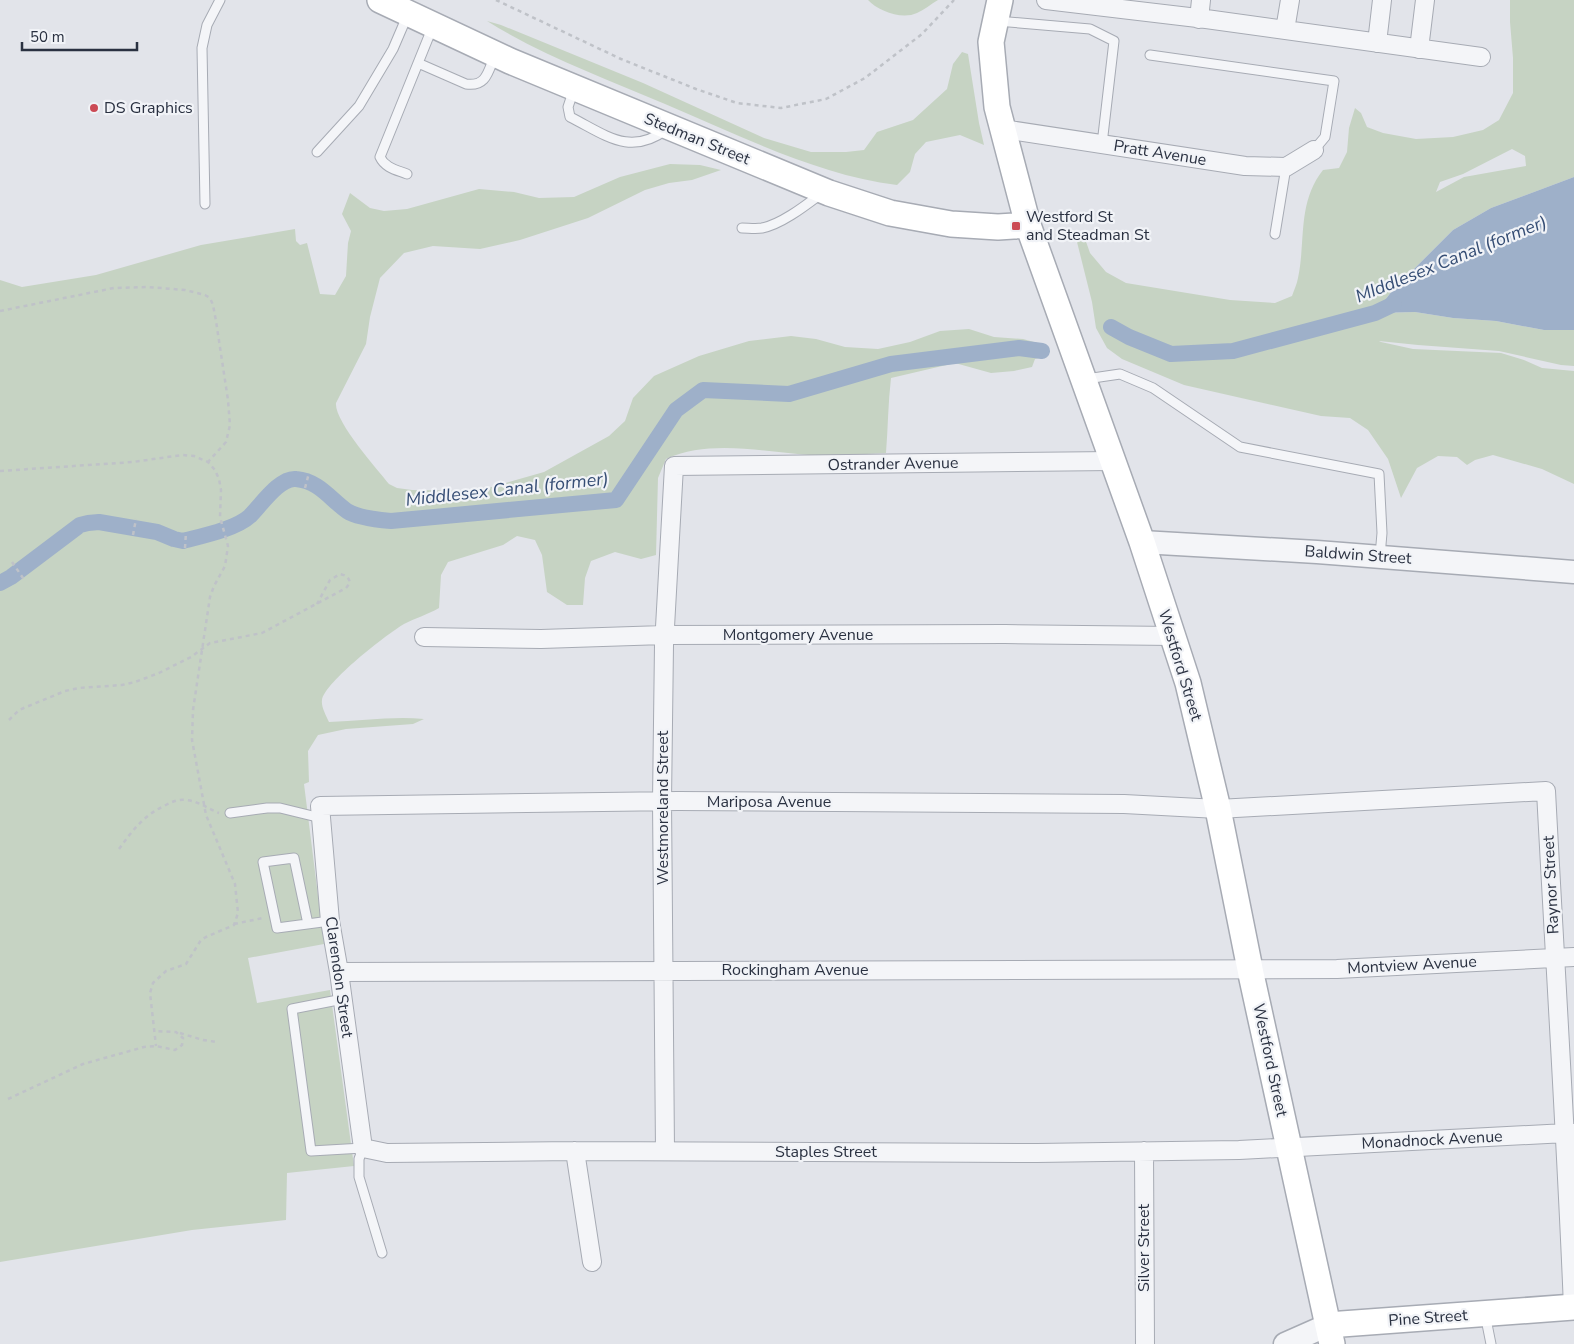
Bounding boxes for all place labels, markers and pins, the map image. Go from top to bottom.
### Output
place label: DS Graphics [104,97,193,119]
marker: DS Graphics [88,102,100,114]
place label: Westford St and Steadman St [1026,206,1150,246]
marker: Westford St and Steadman St [1010,220,1022,232]

